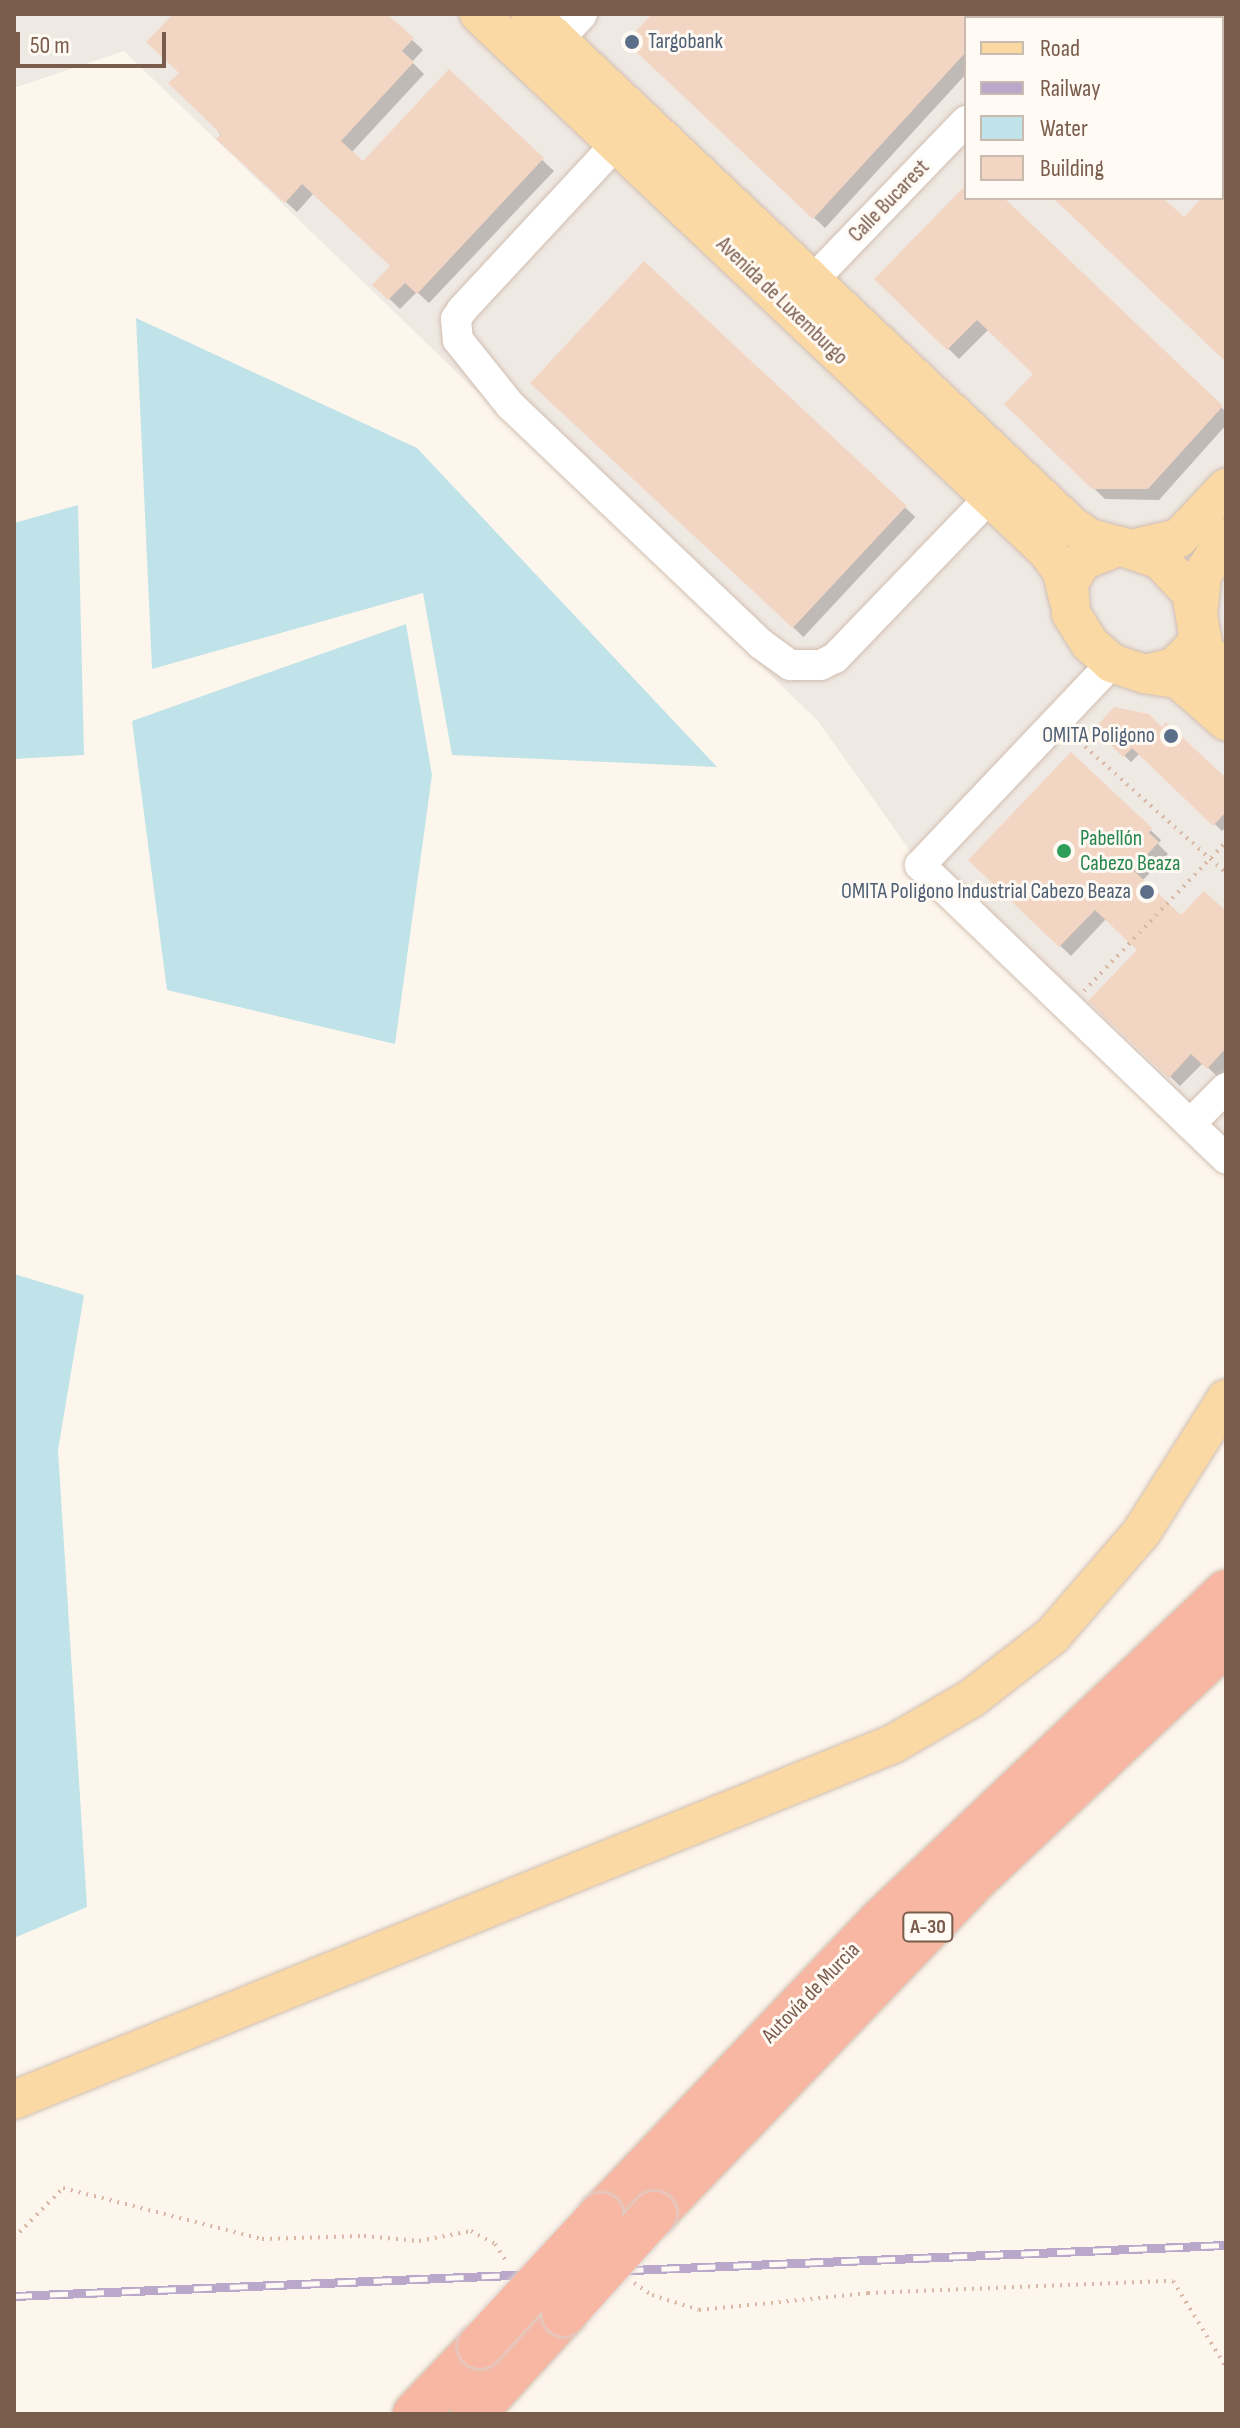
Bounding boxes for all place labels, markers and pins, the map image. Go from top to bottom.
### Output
place label: Targobank [648,29,723,55]
marker: Targobank [623,33,641,51]
place label: OMITA Poligono [1042,723,1155,749]
marker: OMITA Poligono [1162,727,1180,745]
place label: Pabellón Cabezo Beaza [1080,825,1180,876]
marker: Pabellón Cabezo Beaza [1055,842,1073,860]
place label: OMITA Poligono Industrial Cabezo Beaza [841,879,1131,905]
marker: OMITA Poligono Industrial Cabezo Beaza [1138,883,1156,901]

